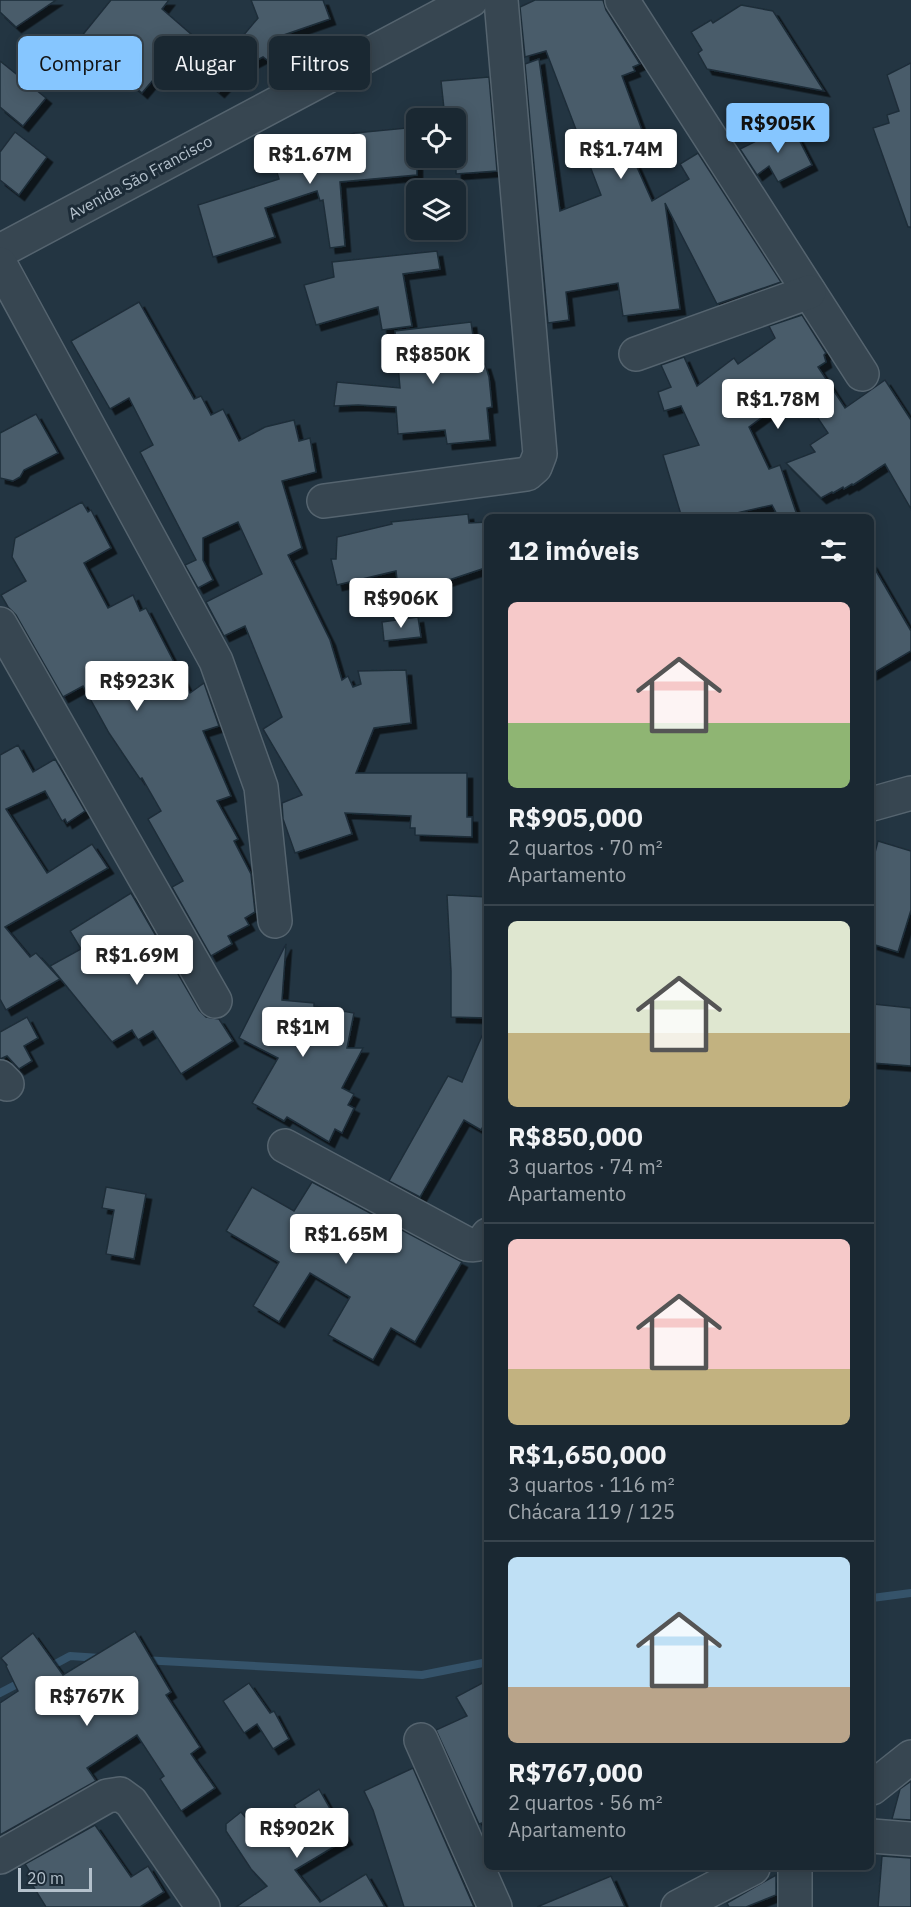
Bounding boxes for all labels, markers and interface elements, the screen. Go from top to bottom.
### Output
chip: Comprar [18,36,142,90]
chip: Alugar [154,36,257,90]
chip: Filtros [269,36,370,90]
pin: R$905K [729,103,827,154]
map controls [406,108,466,240]
button: locate [406,108,466,168]
text: R$905K [740,109,816,136]
pin: R$1.74M [566,129,676,180]
street label: Avenida São Francisco [64,130,216,224]
pin: R$1.67M [255,134,365,185]
text: R$1.74M [579,135,663,162]
text: R$1.67M [268,140,352,167]
button: layers [406,180,466,240]
pin: R$850K [384,334,482,385]
text: R$850K [395,340,471,367]
pin: R$1.78M [723,379,833,430]
text: R$1.78M [736,385,820,412]
text: 12 imóveis [508,533,639,567]
icon: filters [817,534,850,567]
pin: R$906K [352,578,450,629]
text: R$906K [363,584,439,611]
icon: home [625,641,733,749]
pin: R$923K [88,661,186,712]
text: R$923K [99,667,175,694]
text: R$905,000 [508,800,643,834]
text: 2 quartos · 70 m² [508,834,663,861]
text: Apartamento [508,861,626,888]
pin: R$1.69M [82,935,192,986]
text: R$1.69M [95,941,179,968]
icon: home [625,960,733,1068]
pin: R$1M [267,1007,339,1058]
text: R$1M [276,1013,330,1040]
text: R$850,000 [508,1119,643,1153]
text: 3 quartos · 74 m² [508,1153,663,1180]
text: Apartamento [508,1180,626,1207]
pin: R$1.65M [291,1214,401,1265]
text: R$1.65M [304,1220,388,1247]
icon: home [625,1278,733,1386]
text: R$1,650,000 [508,1437,666,1471]
text: 3 quartos · 116 m² [508,1471,675,1498]
text: Chácara 119 / 125 [508,1498,675,1525]
icon: home [625,1596,733,1704]
pin: R$767K [38,1676,136,1727]
text: R$767K [49,1682,125,1709]
text: R$767,000 [508,1755,643,1789]
text: 2 quartos · 56 m² [508,1789,663,1816]
pin: R$902K [248,1808,346,1859]
text: R$902K [259,1814,335,1841]
text: Apartamento [508,1816,626,1843]
scale bar [18,1865,92,1892]
text: 20 m [27,1868,64,1888]

